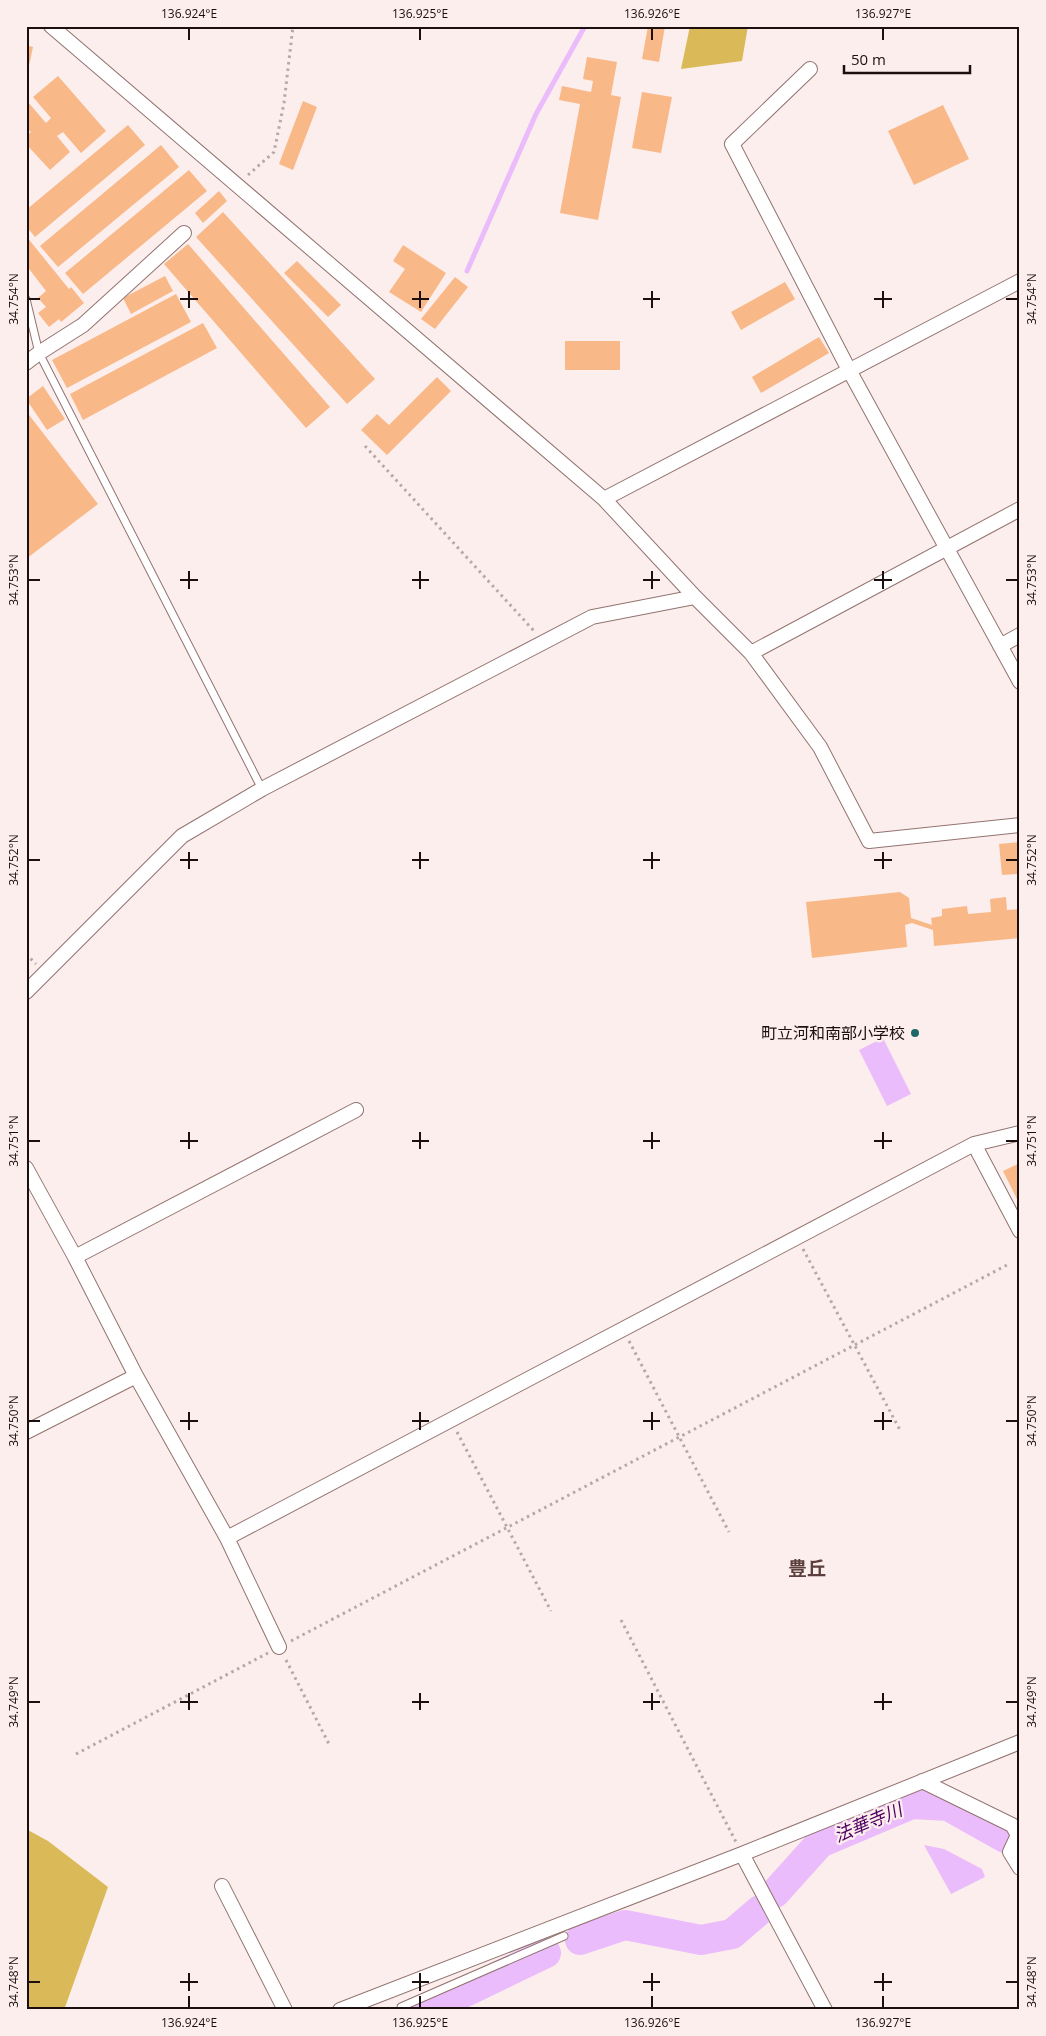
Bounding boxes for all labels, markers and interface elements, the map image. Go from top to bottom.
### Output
text: 136.924°E [161,5,217,22]
text: 136.925°E [392,5,448,22]
text: 136.926°E [624,5,680,22]
text: 136.927°E [855,5,911,22]
scale bar [844,42,970,74]
text: 50 m [851,49,886,69]
text: 34.754°N [5,273,22,325]
text: 34.754°N [1023,273,1040,325]
text: 34.753°N [5,554,22,606]
text: 34.753°N [1023,554,1040,606]
text: 34.752°N [5,834,22,886]
text: 34.752°N [1023,834,1040,886]
place label: 町立河和南部小学校 [761,1022,905,1044]
marker: 町立河和南部小学校 [909,1027,921,1039]
text: 34.751°N [5,1115,22,1167]
text: 34.751°N [1023,1115,1040,1167]
text: 34.750°N [5,1395,22,1447]
text: 34.750°N [1023,1395,1040,1447]
district label: 豊丘 [788,1555,826,1581]
text: 34.749°N [5,1676,22,1728]
text: 34.749°N [1023,1676,1040,1728]
water label: 法華寺川 [830,1796,907,1847]
text: 34.748°N [5,1956,22,2008]
text: 34.748°N [1023,1956,1040,2008]
text: 136.924°E [161,2014,217,2031]
text: 136.925°E [392,2014,448,2031]
text: 136.926°E [624,2014,680,2031]
text: 136.927°E [855,2014,911,2031]

